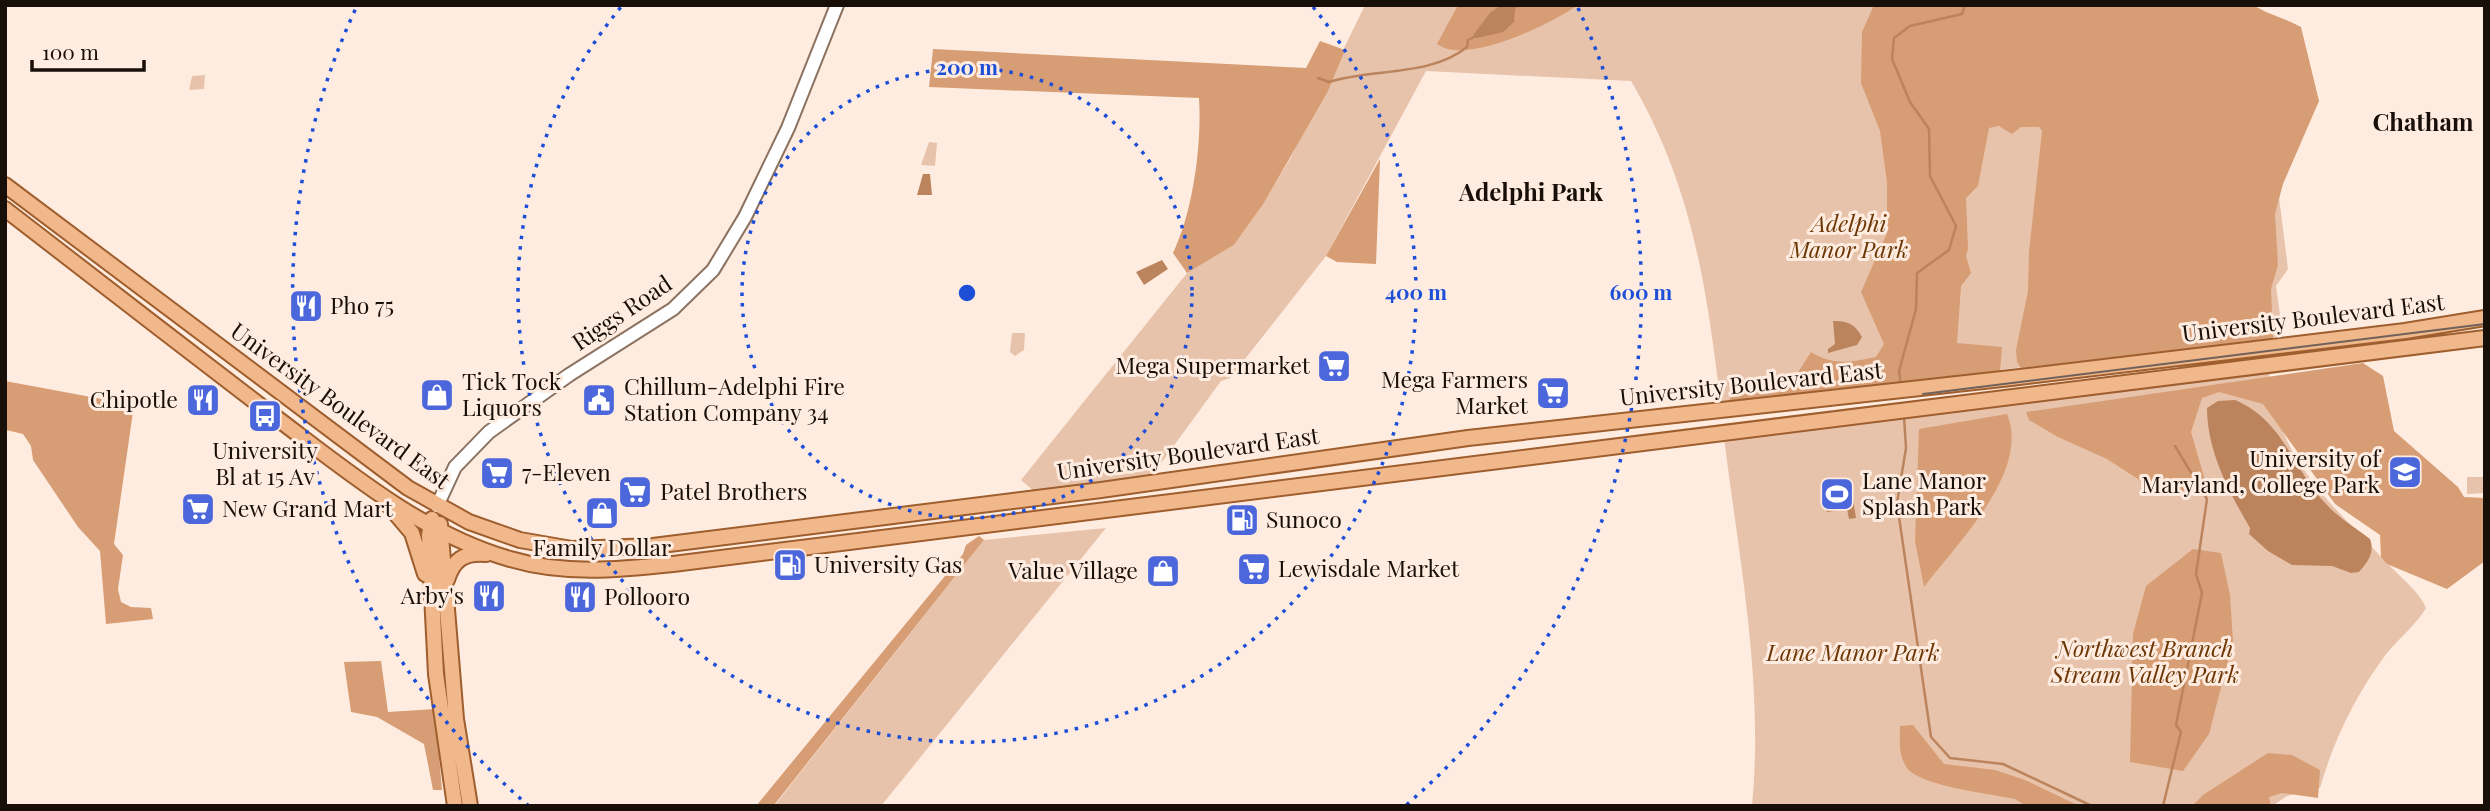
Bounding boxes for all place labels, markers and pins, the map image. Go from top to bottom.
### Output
centre of rings [955,281,979,305]
restaurant icon: Pho 75 [287,287,325,325]
place label: Pho 75 [330,289,394,320]
supermarket icon: Mega Supermarket [1315,347,1353,385]
place label: Mega Supermarket [1115,349,1311,380]
place label: Mega Farmers Market [1381,363,1529,420]
place label: Tick Tock Liquors [462,365,562,422]
place label: Chillum-Adelphi Fire Station Company 34 [624,370,845,427]
supermarket icon: Mega Farmers Market [1534,374,1572,412]
shop icon: Tick Tock Liquors [418,376,456,414]
restaurant icon: Chipotle [184,381,222,419]
public building icon: Chillum-Adelphi Fire Station Company 34 [580,381,618,419]
place label: Chipotle [90,383,178,414]
bus stop icon: University Bl at 15 Av [246,397,284,435]
place label: University Bl at 15 Av [212,434,318,491]
place label: University of Maryland, College Park [2141,442,2382,499]
school or university icon: University of Maryland, College Park [2386,453,2424,491]
supermarket icon: 7-Eleven [478,454,516,492]
place label: 7-Eleven [522,456,611,487]
place label: Lane Manor Splash Park [1862,464,1986,521]
supermarket icon: Patel Brothers [616,473,654,511]
place label: Patel Brothers [660,475,807,506]
sports icon: Lane Manor Splash Park [1818,475,1856,513]
supermarket icon: New Grand Mart [179,490,217,528]
place label: New Grand Mart [222,492,393,523]
shop icon: Family Dollar [583,494,621,532]
fuel station icon: Sunoco [1223,501,1261,539]
place label: Sunoco [1266,503,1342,534]
place label: Family Dollar [533,531,671,562]
fuel station icon: University Gas [771,546,809,584]
place label: University Gas [814,548,962,579]
supermarket icon: Lewisdale Market [1235,550,1273,588]
shop icon: Value Village [1144,552,1182,590]
place label: Lewisdale Market [1278,552,1460,583]
place label: Value Village [1007,554,1138,585]
restaurant icon: Arby's [470,577,508,615]
restaurant icon: Pollooro [561,578,599,616]
place label: Arby's [400,579,464,610]
place label: Pollooro [604,580,690,611]

